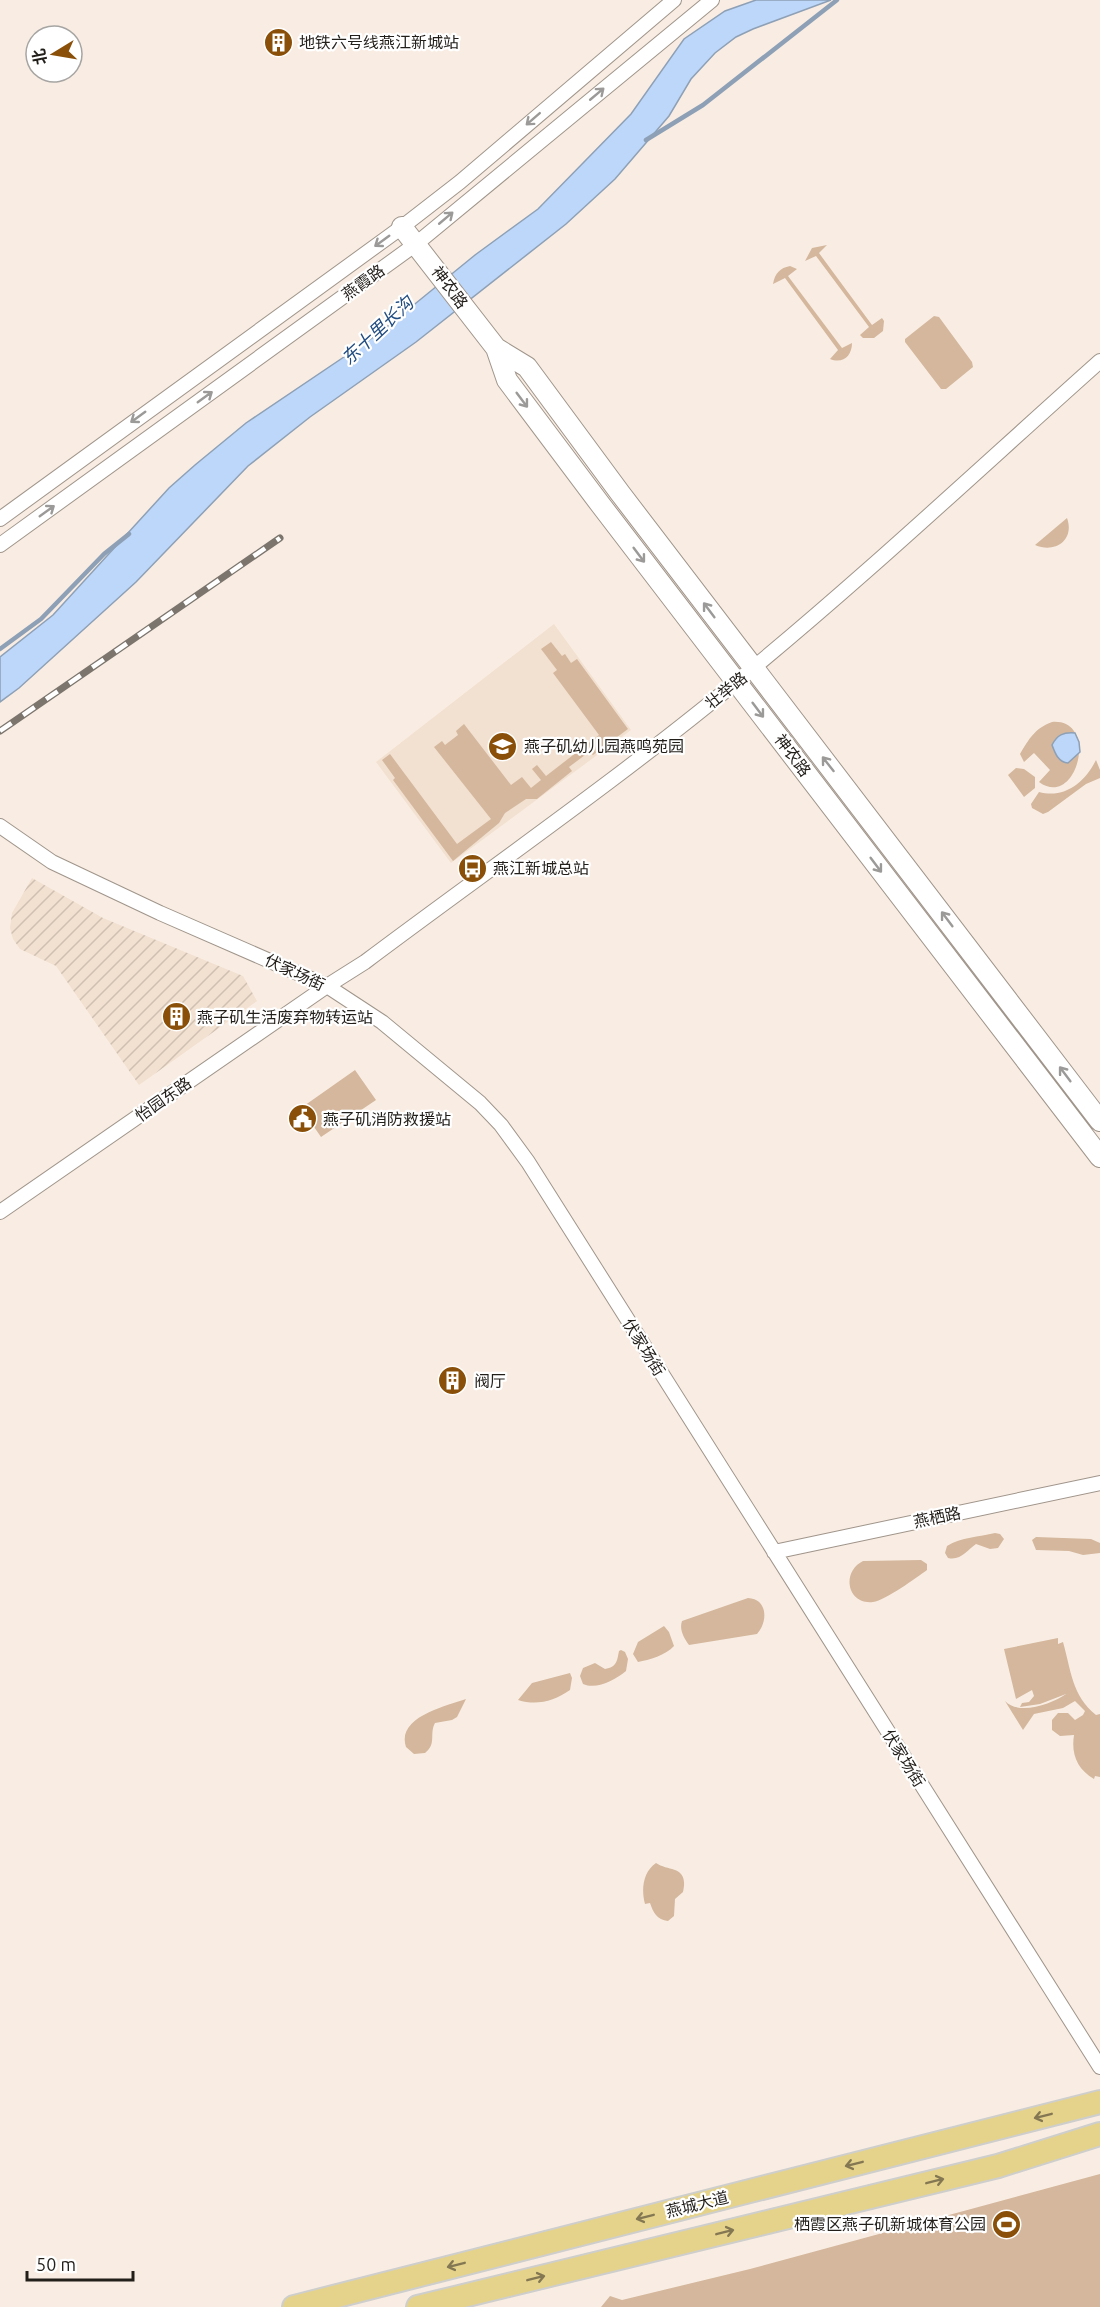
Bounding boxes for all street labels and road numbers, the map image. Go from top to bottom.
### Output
street label: 燕霞路 [338,261,388,303]
street label: 神农路 [428,262,472,312]
street label: 壮举路 [702,668,750,712]
street label: 神农路 [771,730,815,780]
street label: 伏家场街 [262,950,328,994]
street label: 怡园东路 [132,1073,194,1125]
street label: 伏家场街 [619,1315,669,1379]
street label: 燕栖路 [912,1503,962,1531]
street label: 伏家场街 [879,1726,929,1790]
street label: 燕城大道 [664,2188,730,2220]

